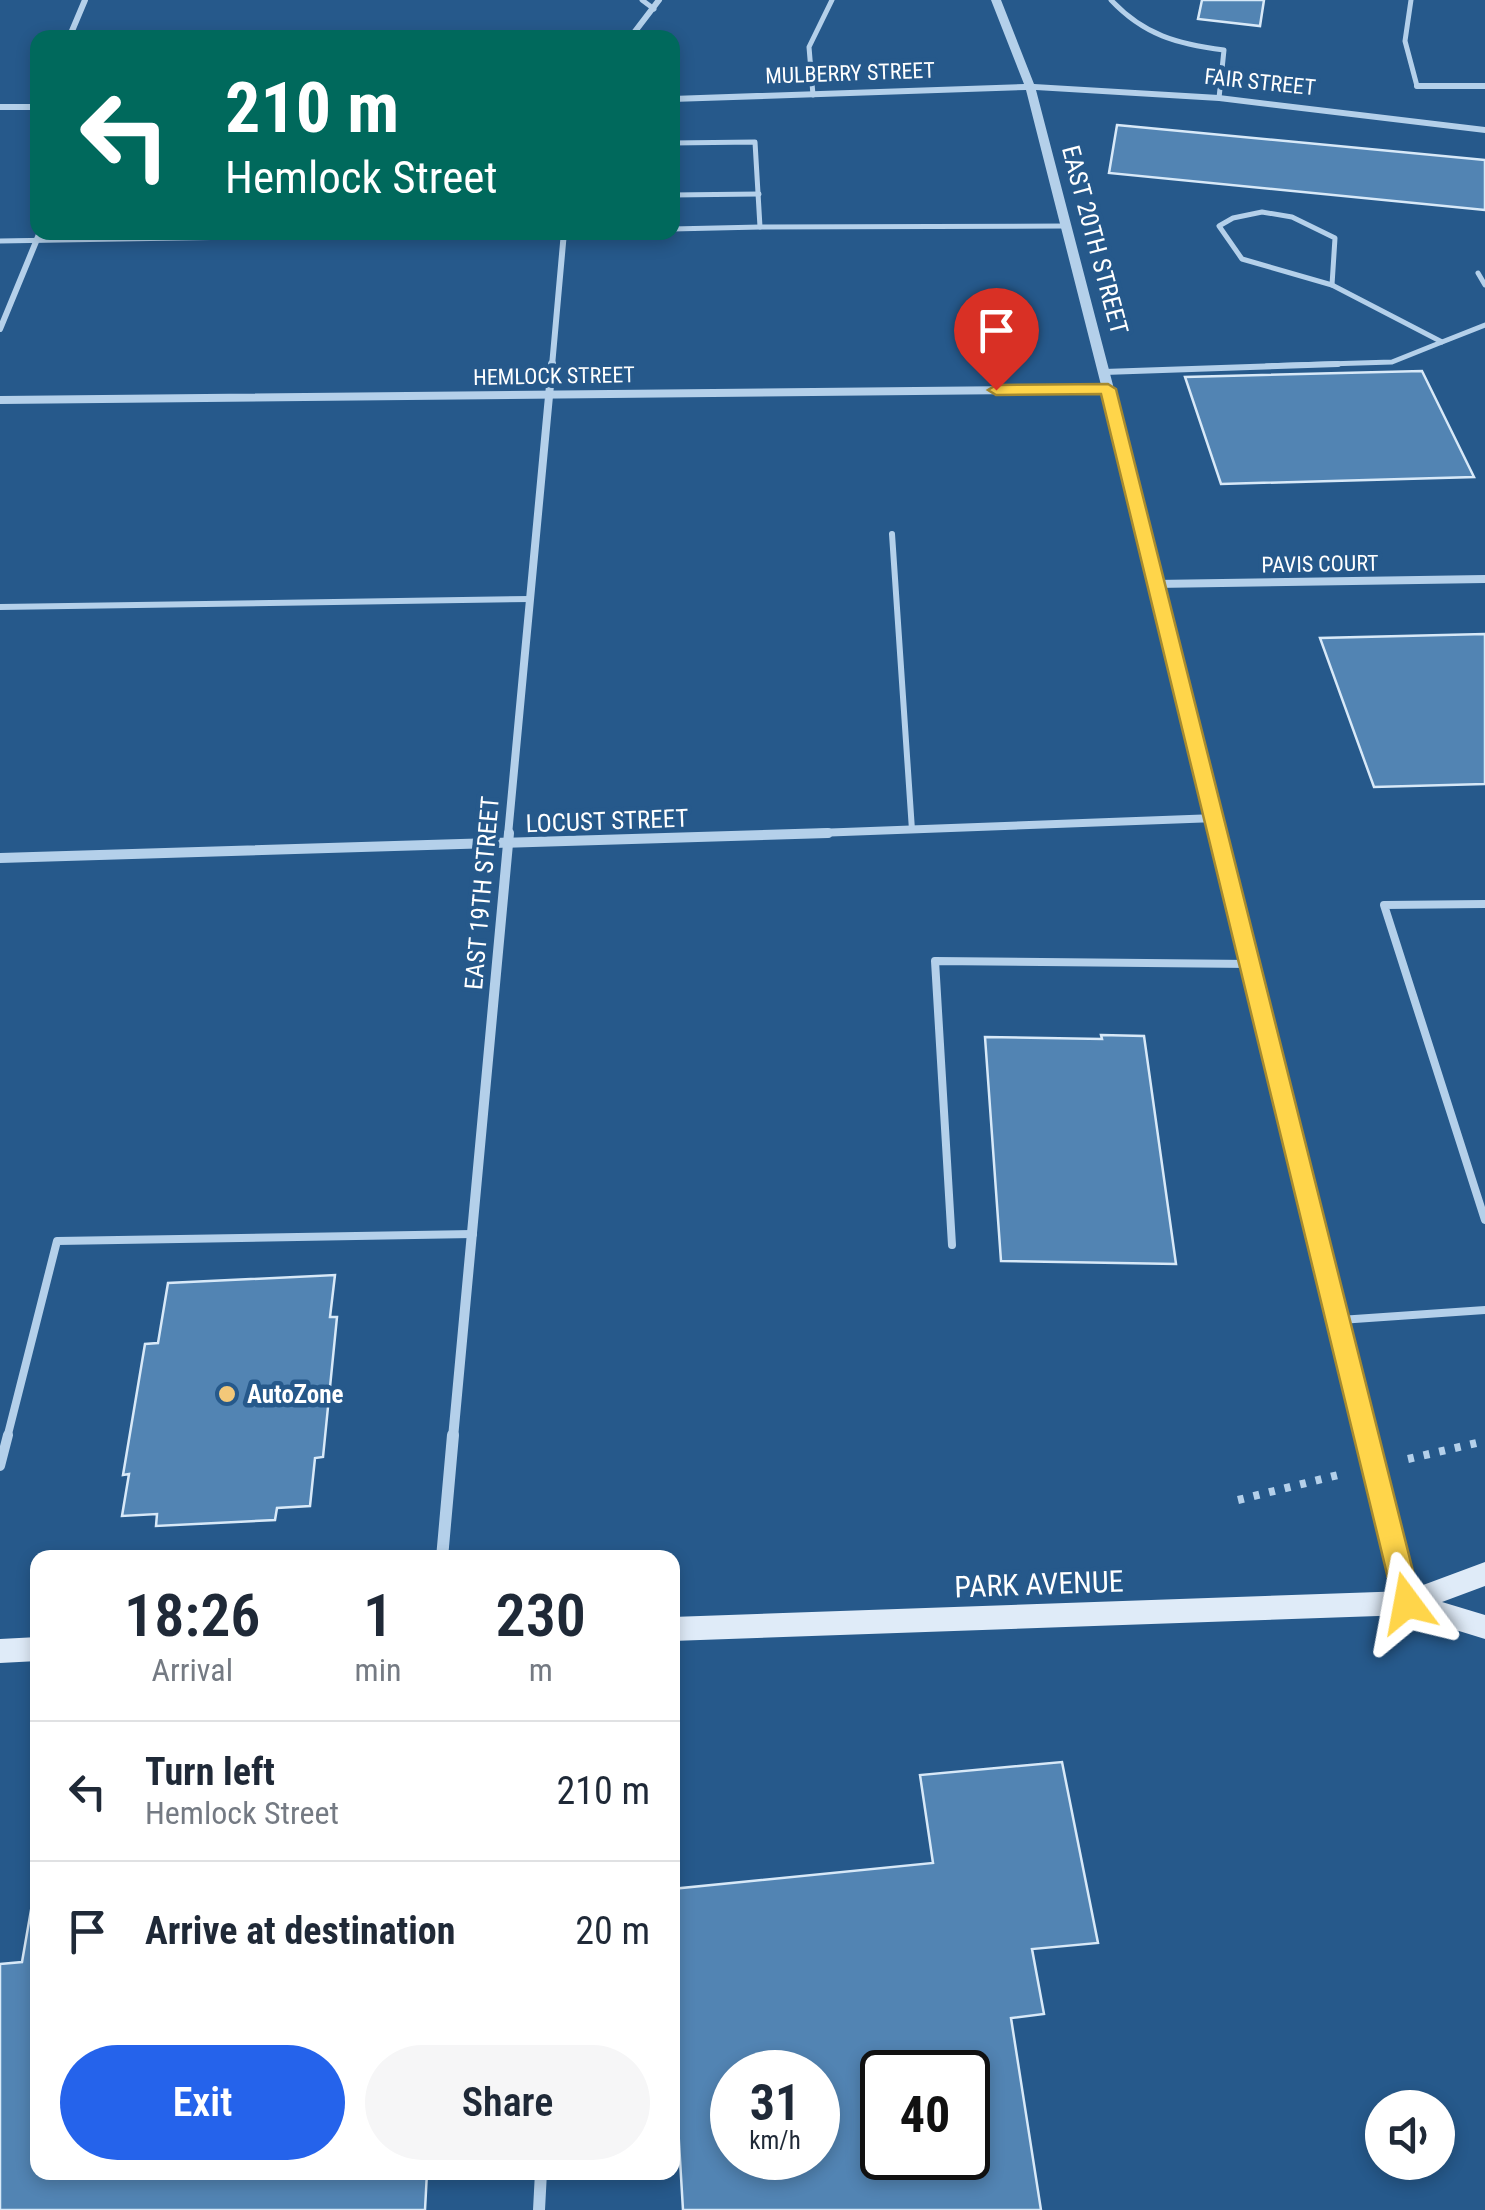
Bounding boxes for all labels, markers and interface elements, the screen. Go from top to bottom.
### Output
street label: MULBERRY STREET [765,58,935,88]
street label: FAIR STREET [1203,64,1317,100]
text: 210 m [225,67,399,149]
icon: left [60,70,190,200]
street label: EAST 20TH STREET [1056,142,1134,338]
text: Hemlock Street [225,151,498,204]
pin [954,288,1039,391]
icon: arrive [969,303,1024,358]
street label: HEMLOCK STREET [473,362,635,390]
street label: PAVIS COURT [1261,550,1379,578]
street label: EAST 19TH STREET [459,795,505,991]
street label: LOCUST STREET [525,804,689,838]
place label: AutoZone [247,1380,344,1409]
marker: AutoZone [216,1383,238,1405]
position arrow [1355,1551,1459,1655]
street label: PARK AVENUE [954,1564,1124,1604]
text: 18:26 [124,1580,261,1651]
text: 1 [363,1580,393,1651]
text: 230 [495,1580,586,1651]
text: Arrival [152,1651,233,1689]
text: min [355,1651,401,1689]
text: m [529,1651,553,1689]
text: Turn left [145,1750,275,1794]
icon: left [60,1764,115,1819]
text: 210 m [556,1769,650,1813]
text: Hemlock Street [145,1794,339,1832]
icon: arrive [60,1904,115,1959]
text: Arrive at destination [145,1909,455,1953]
text: 20 m [575,1909,650,1953]
button: Exit [60,2045,345,2160]
button: Share [365,2045,650,2160]
speed limit sign: 40 [860,2050,990,2180]
text: 31 [750,2074,800,2132]
map controls [1365,2090,1455,2180]
button: sound [1365,2090,1455,2180]
text: km/h [749,2126,801,2155]

